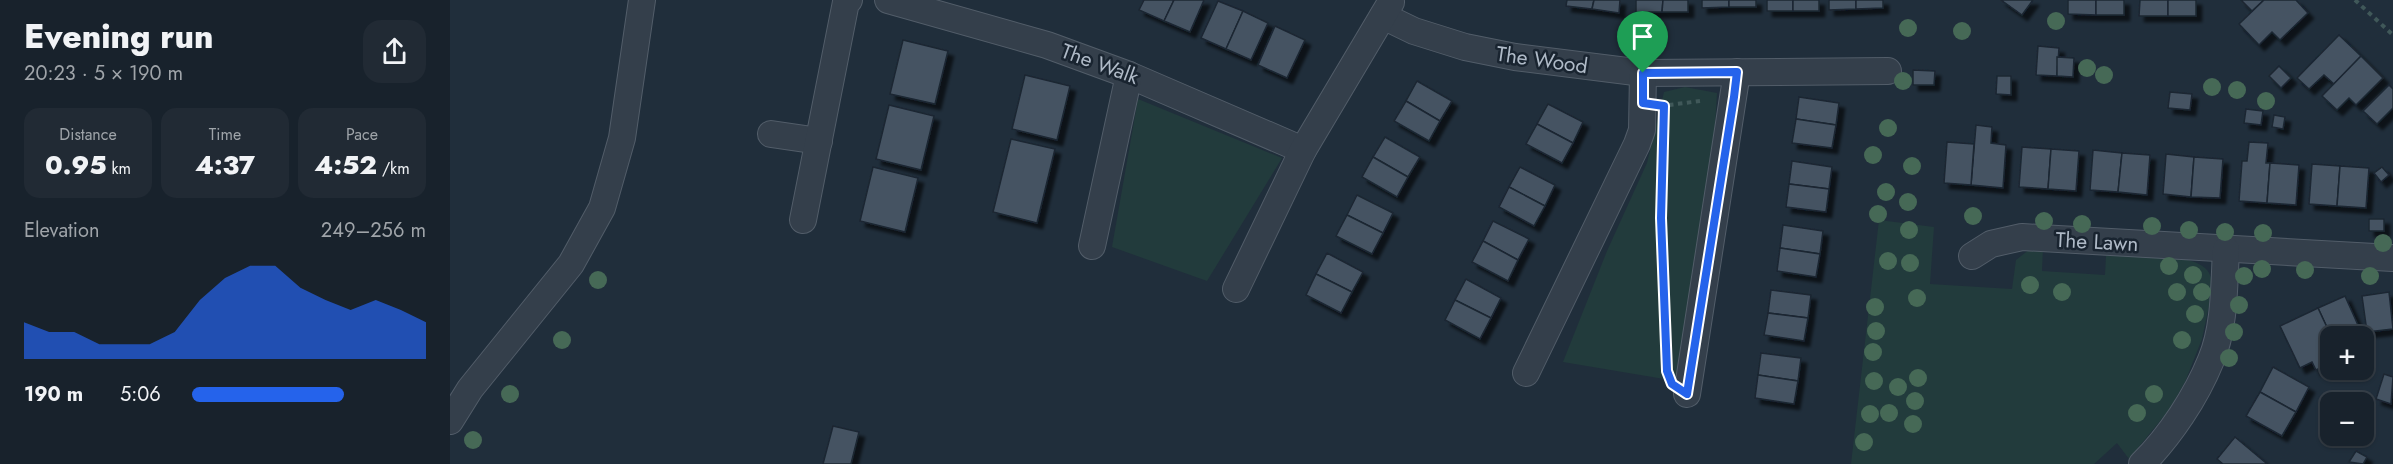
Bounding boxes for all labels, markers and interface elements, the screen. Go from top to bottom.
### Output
pin [1617,11,1668,73]
text: Evening run [24,13,214,60]
button: share [363,20,426,83]
icon: arrive [1626,20,1659,53]
street label: The Walk [1057,36,1144,92]
street label: The Wood [1494,39,1590,81]
text: 20:23 · 5 × 190 m [24,59,183,88]
text: Distance [59,123,117,146]
text: Time [209,123,241,146]
text: Pace [346,123,378,146]
text: 0.95 [45,146,107,184]
text: 4:37 [195,146,255,184]
text: 4:52 [314,146,377,184]
text: km [107,157,131,180]
text: /km [377,157,410,180]
text: Elevation [24,216,99,245]
text: 249–256 m [321,216,426,245]
street label: The Lawn [2055,225,2139,259]
map controls [2320,326,2374,446]
button: + [2320,326,2374,380]
text: 190 m [24,380,83,409]
text: 5:06 [120,380,161,409]
button: − [2320,392,2374,446]

